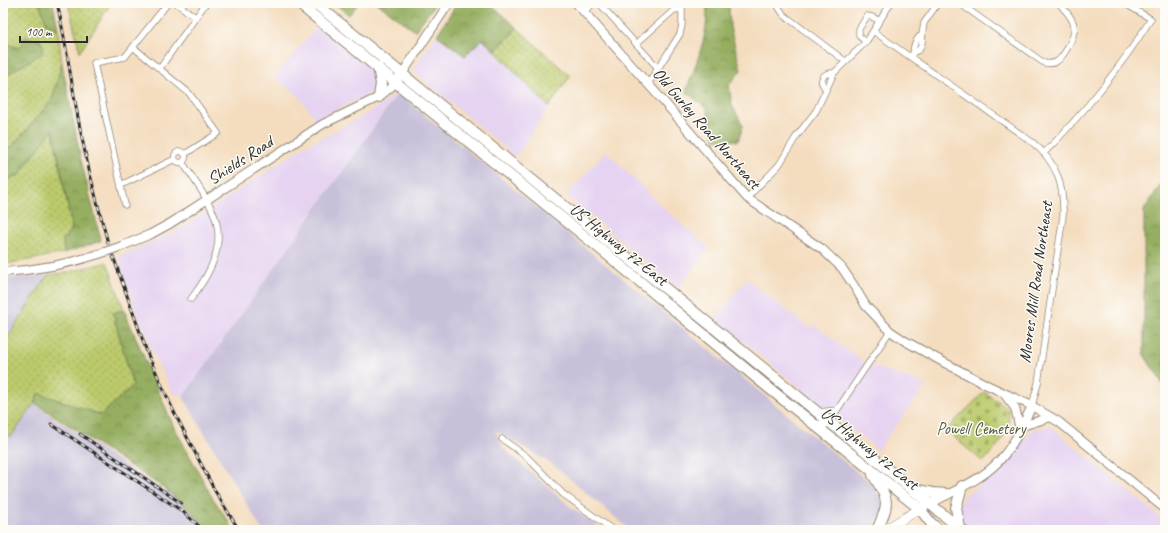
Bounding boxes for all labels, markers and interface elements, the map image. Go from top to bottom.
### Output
scale bar [20,18,87,44]
text: 100 m [26,24,53,40]
street label: Old Gurley Road Northeast [648,63,767,195]
street label: Shields Road [204,130,280,189]
street label: Moores Mill Road Northeast [1014,198,1058,364]
street label: US Highway 72 East [565,199,674,292]
street label: US Highway 72 East [816,403,925,496]
park label: Powell Cemetery [936,418,1027,439]

